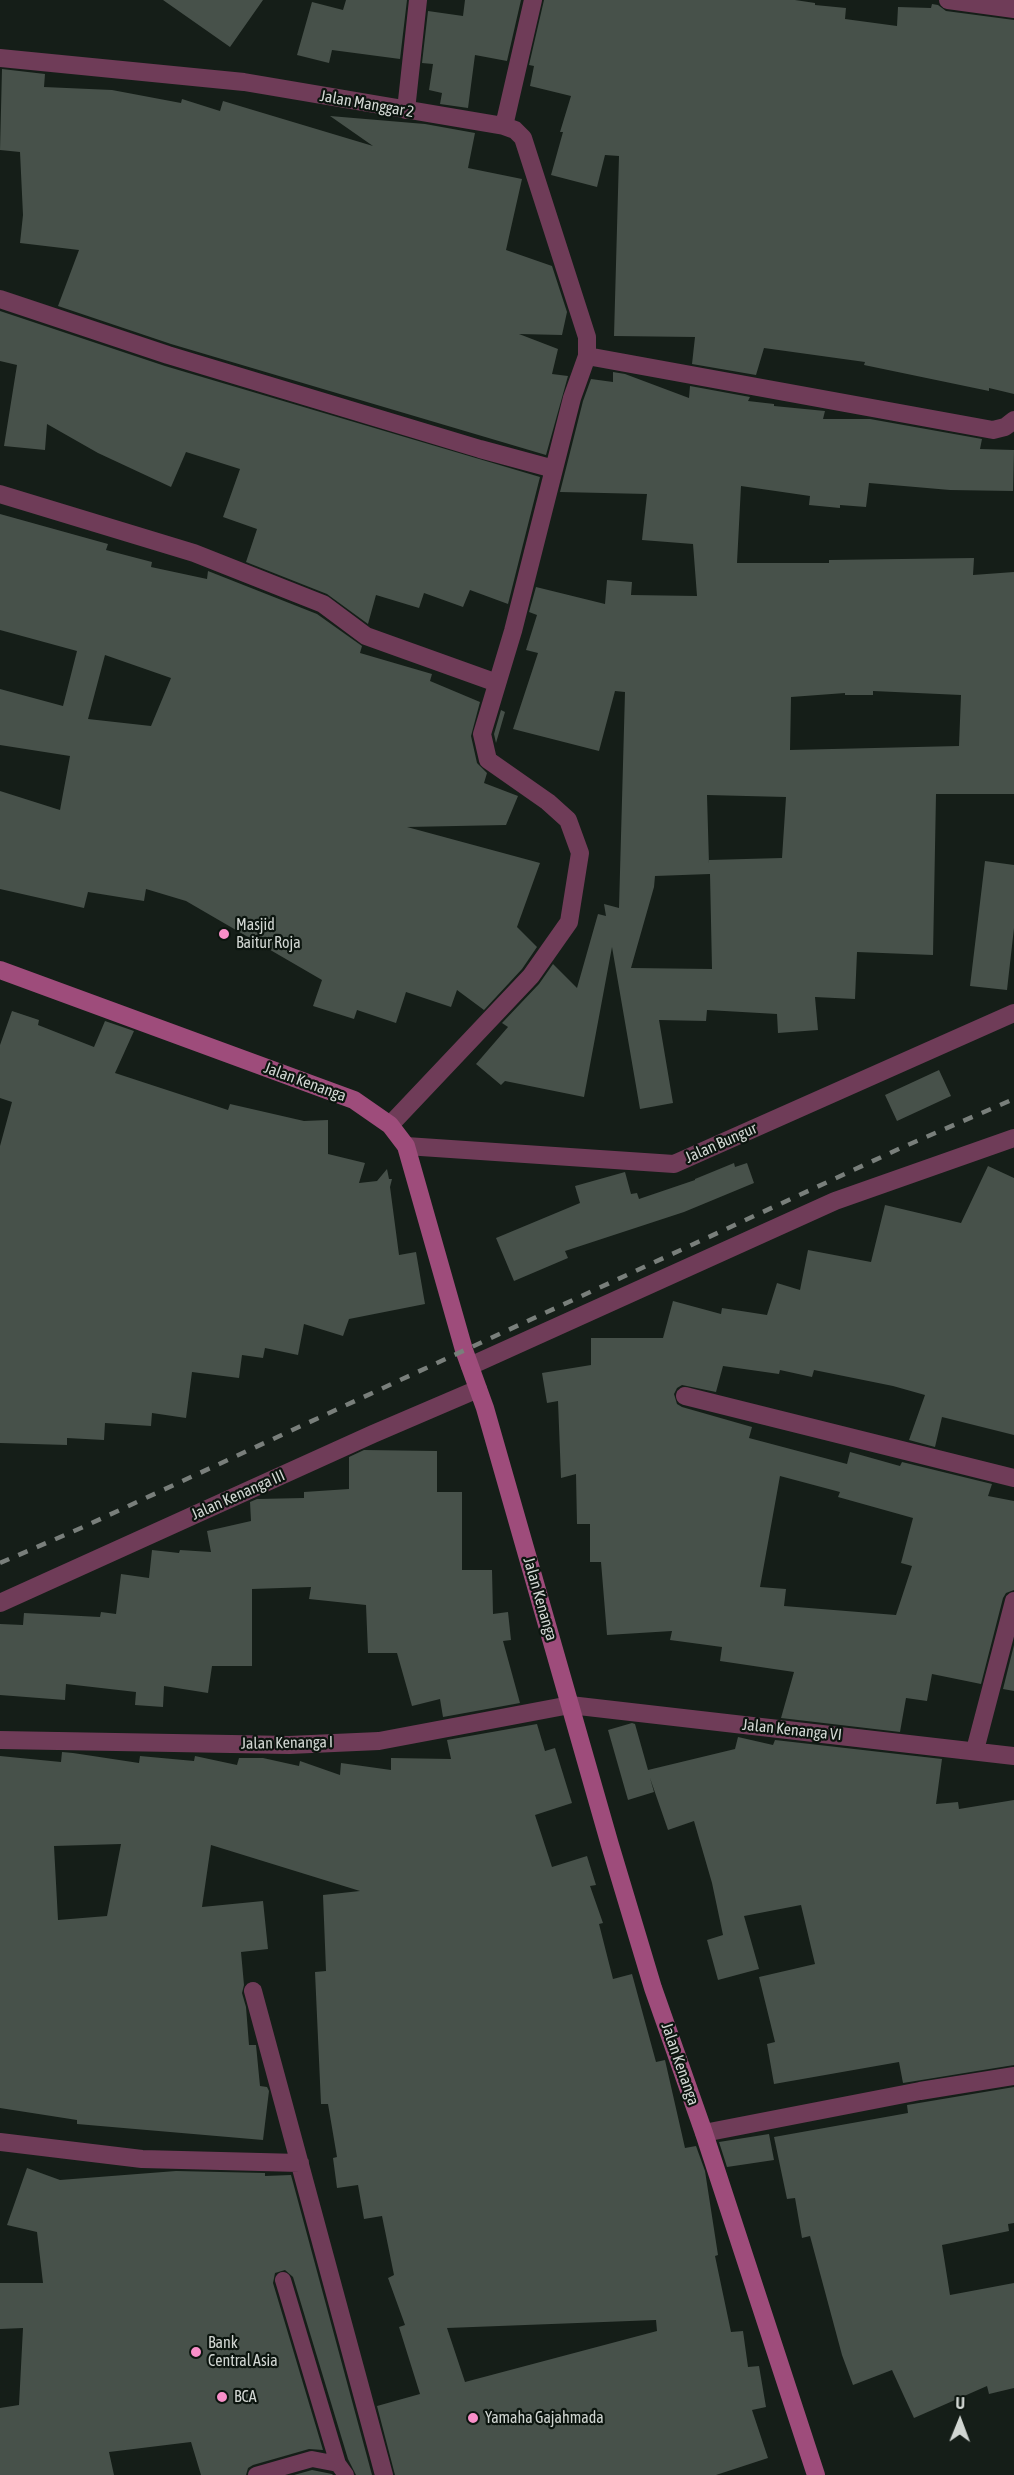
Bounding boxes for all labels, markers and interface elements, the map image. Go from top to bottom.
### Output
street label: Jalan Manggar 2 [319,86,415,122]
place label: Masjid Baitur Roja [236,915,301,953]
marker: Masjid Baitur Roja [217,927,231,941]
street label: Jalan Kenanga [261,1058,349,1106]
street label: Jalan Bungur [682,1119,760,1167]
street label: Jalan Kenanga III [188,1466,288,1524]
street label: Jalan Kenanga [519,1555,561,1643]
street label: Jalan Kenanga VI [741,1715,843,1745]
street label: Jalan Kenanga I [241,1733,333,1753]
street label: Jalan Kenanga [657,2020,703,2108]
place label: Bank Central Asia [208,2333,278,2371]
marker: Bank Central Asia [189,2345,203,2359]
place label: BCA [234,2387,257,2407]
marker: BCA [215,2390,229,2404]
north arrow [930,2391,990,2451]
text: U [955,2394,965,2412]
place label: Yamaha Gajahmada [485,2408,604,2428]
marker: Yamaha Gajahmada [466,2411,480,2425]

